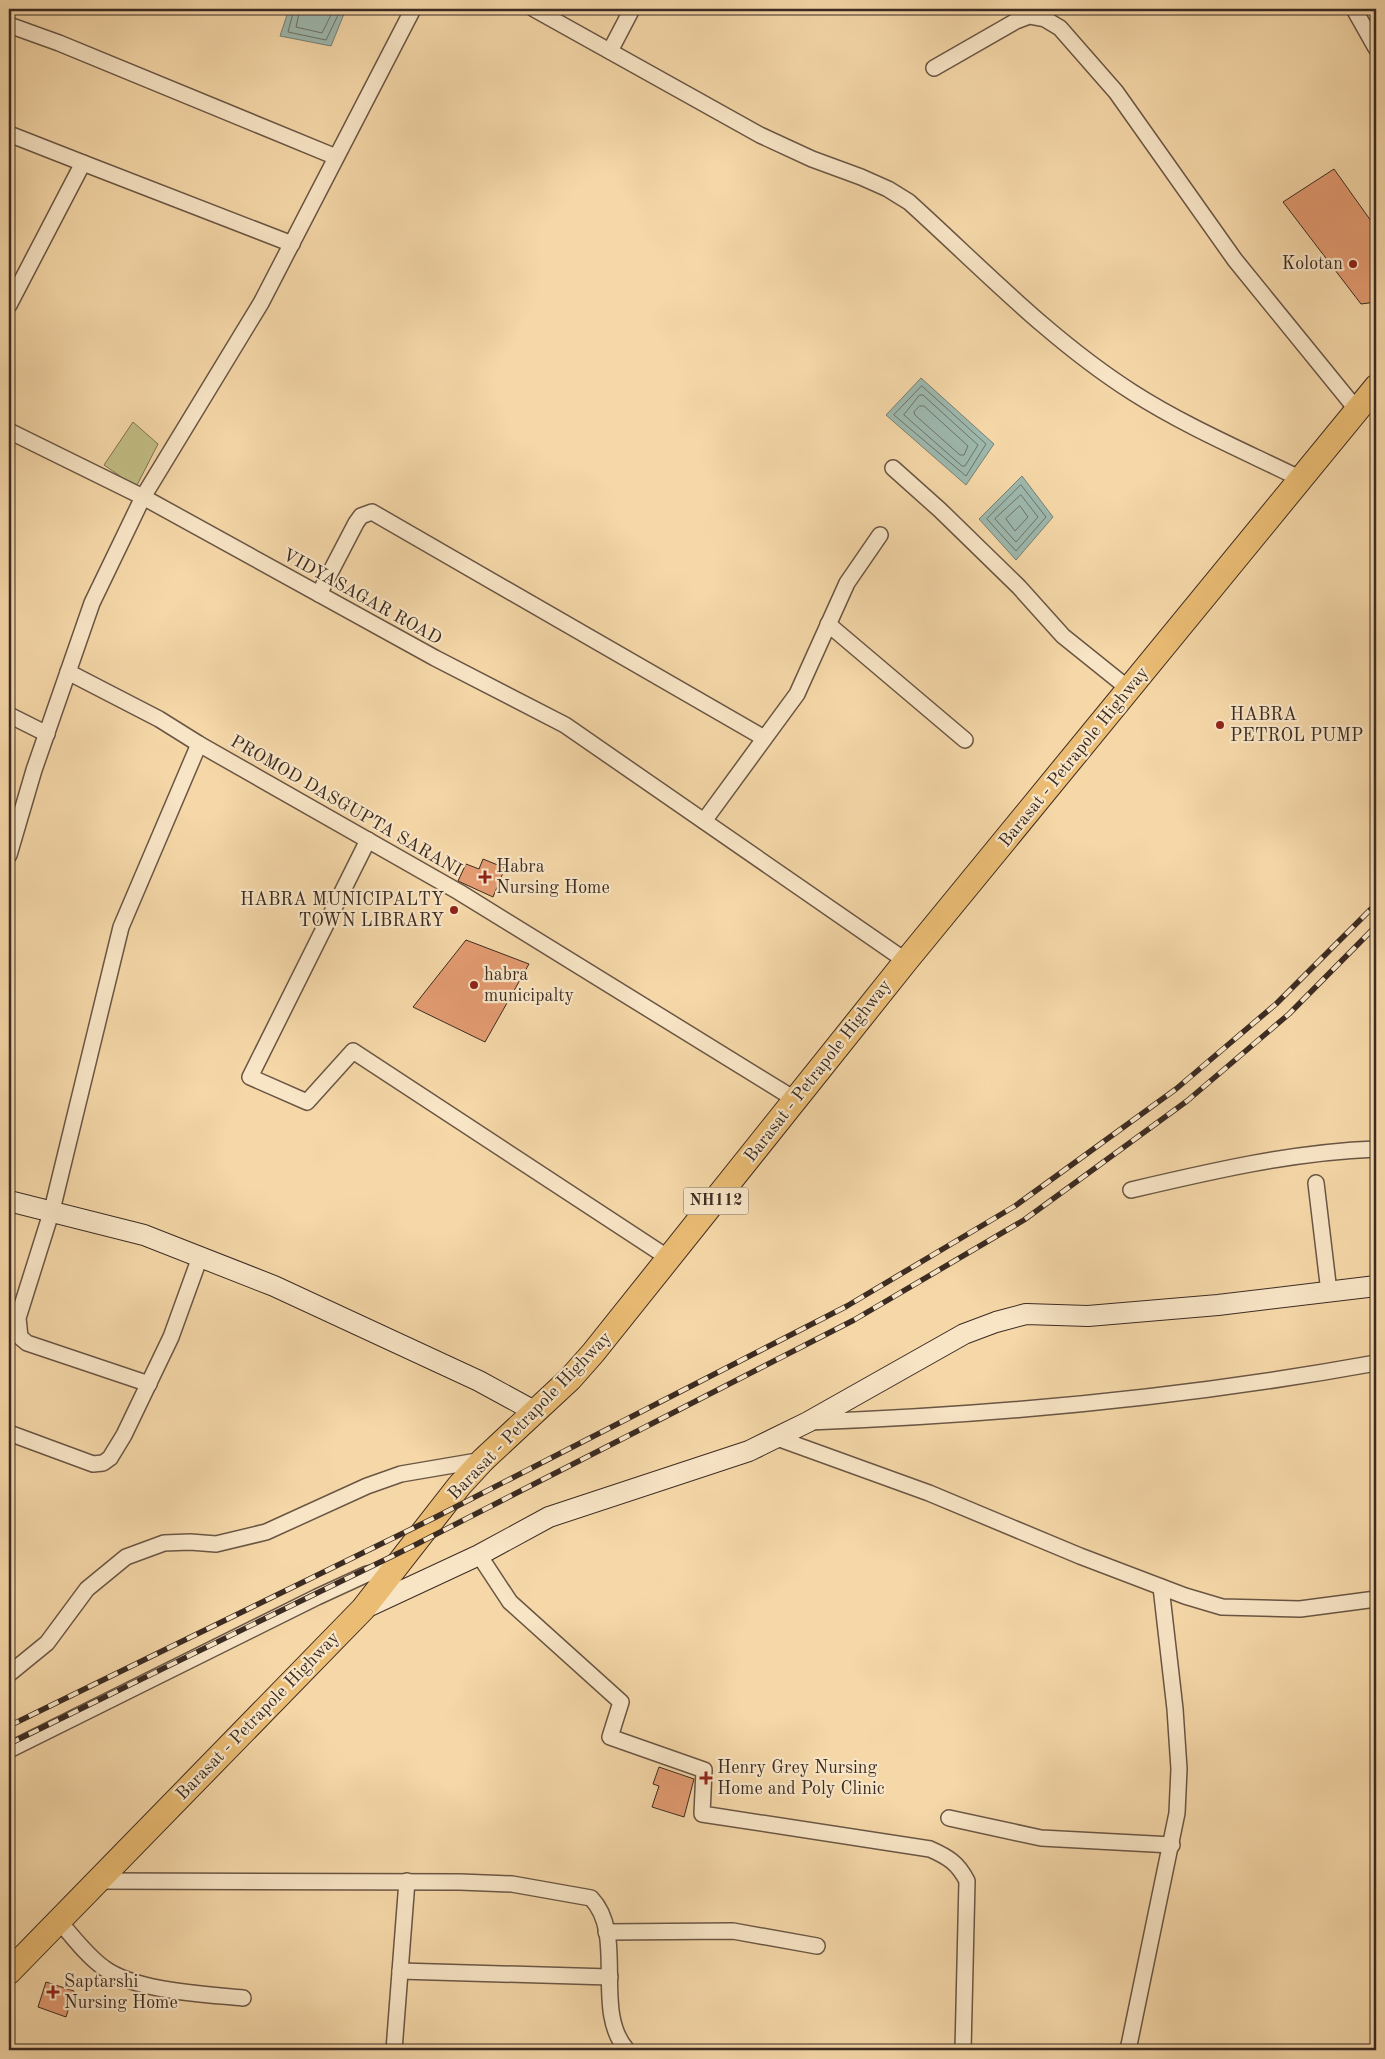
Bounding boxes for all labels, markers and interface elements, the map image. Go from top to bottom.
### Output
place label: Kolotan [1282,255,1343,273]
marker: Kolotan [1347,258,1359,270]
street label: VIDYASAGAR ROAD [279,546,445,648]
street label: Barasat - Petrapole Highway [996,663,1152,850]
place label: HABRA PETROL PUMP [1230,706,1363,745]
marker: HABRA PETROL PUMP [1214,719,1226,731]
street label: PROMOD DASGUPTA SARANI [227,732,465,880]
place label: Habra Nursing Home [496,858,610,897]
marker: Habra Nursing Home [478,870,492,884]
place label: HABRA MUNICIPALTY TOWN LIBRARY [240,891,444,930]
marker: HABRA MUNICIPALTY TOWN LIBRARY [448,904,460,916]
place label: habra municipalty [484,966,575,1005]
street label: Barasat - Petrapole Highway [741,976,895,1166]
marker: habra municipalty [468,979,480,991]
road number: NH112 [684,1188,748,1214]
street label: Barasat - Petrapole Highway [445,1328,615,1504]
street label: Barasat - Petrapole Highway [173,1628,343,1804]
place label: Henry Grey Nursing Home and Poly Clinic [717,1759,885,1798]
marker: Henry Grey Nursing Home and Poly Clinic [699,1771,713,1785]
place label: Saptarshi Nursing Home [64,1973,178,2012]
marker: Saptarshi Nursing Home [46,1985,60,1999]

